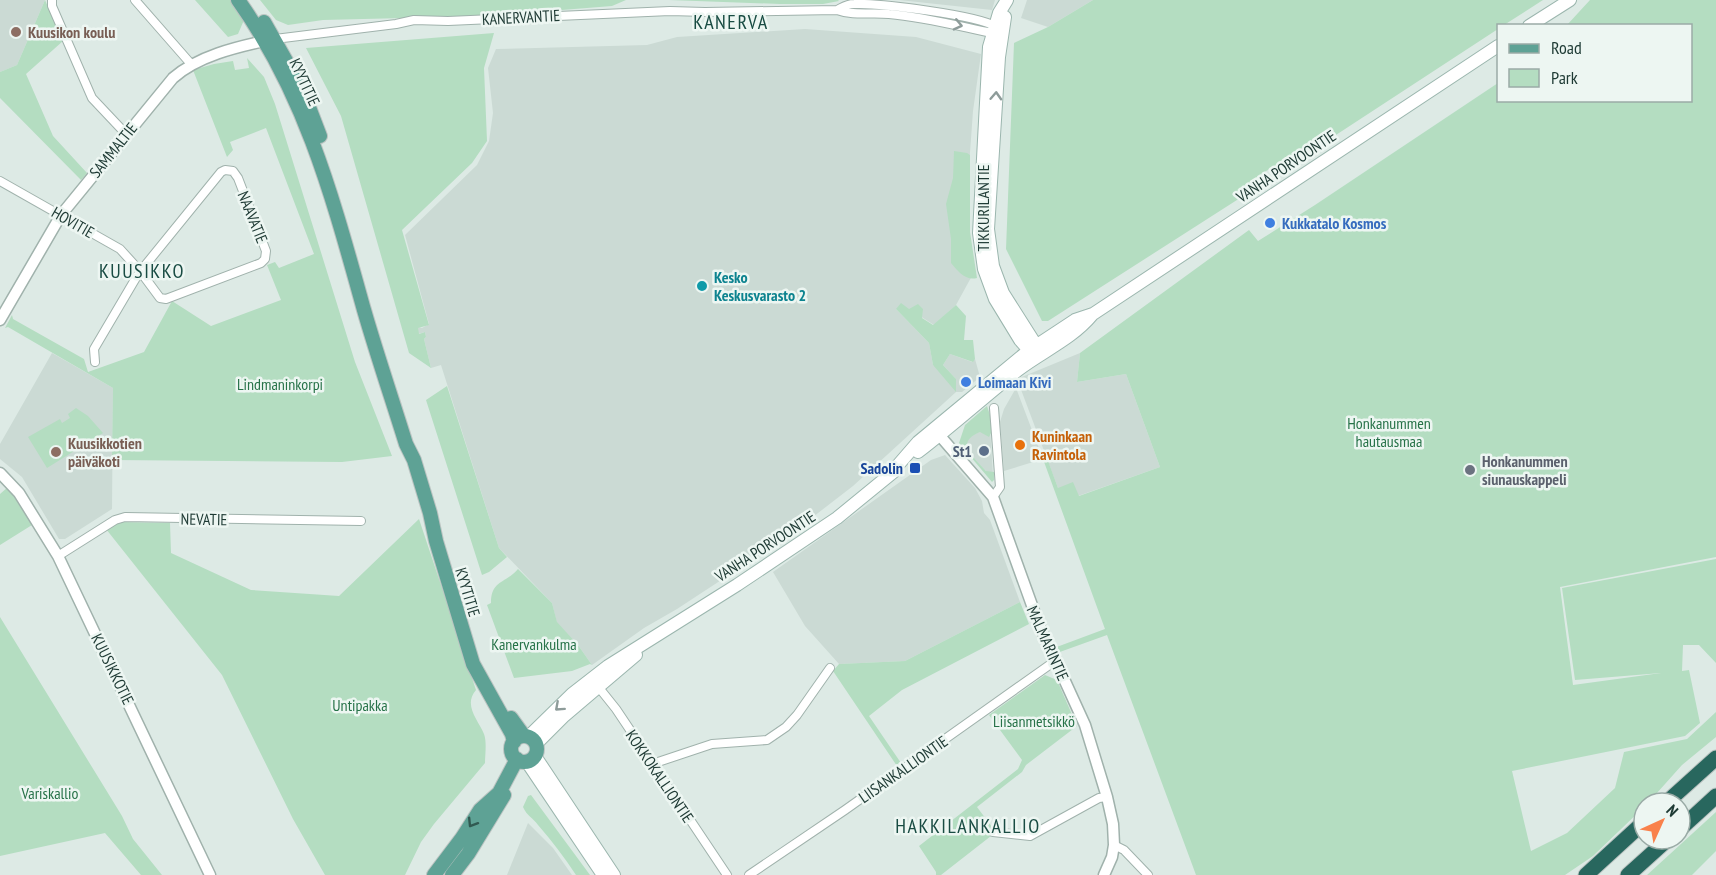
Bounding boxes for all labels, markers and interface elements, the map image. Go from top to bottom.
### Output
street label: KANERVANTIE [481,5,561,29]
district label: KANERVA [693,9,769,35]
one-way arrow [953,18,963,31]
place label: Kuusikon koulu [28,22,115,42]
legend [1497,24,1692,102]
marker: Kuusikon koulu [9,25,23,39]
text: Road [1551,36,1582,59]
street label: KYYTITIE [285,55,325,109]
text: Park [1551,66,1578,89]
one-way arrow [990,92,1003,101]
street label: SAMMALTIE [85,118,141,182]
street label: VANHA PORVOONTIE [1232,125,1340,207]
street label: TIKKURILANTIE [973,164,993,252]
street label: NAAVATIE [234,188,272,246]
street label: HOVITIE [48,202,98,242]
place label: Kukkatalo Kosmos [1282,213,1387,233]
marker: Kukkatalo Kosmos [1263,216,1277,230]
district label: KUUSIKKO [99,258,185,284]
place label: Kesko Keskusvarasto 2 [714,267,806,305]
marker: Kesko Keskusvarasto 2 [695,279,709,293]
place label: Loimaan Kivi [978,372,1052,392]
park label: Lindmaninkorpi [237,374,323,394]
marker: Loimaan Kivi [959,375,973,389]
park label: Honkanummen hautausmaa [1347,413,1431,451]
place label: Kuninkaan Ravintola [1032,426,1092,464]
place label: Kuusikkotien päiväkoti [68,433,142,471]
marker: Kuninkaan Ravintola [1013,438,1027,452]
place label: St1 [953,441,972,461]
marker: St1 [977,444,991,458]
marker: Kuusikkotien päiväkoti [49,445,63,459]
place label: Honkanummen siunauskappeli [1482,451,1568,489]
place label: Sadolin [860,458,903,478]
marker: Sadolin [908,461,922,475]
marker: Honkanummen siunauskappeli [1463,463,1477,477]
street label: VANHA PORVOONTIE [710,506,819,586]
street label: NEVATIE [180,509,228,529]
street label: KYYTITIE [451,565,485,619]
street label: MALMARINTIE [1023,602,1073,684]
street label: KUUSIKKOTIE [87,630,139,708]
park label: Kanervankulma [491,634,577,654]
park label: Untipakka [332,695,388,715]
one-way arrow [555,699,566,710]
park label: Liisanmetsikkö [993,711,1075,731]
street label: KOKKOKALLIONTIE [622,726,699,826]
street label: LIISANKALLIONTIE [855,731,952,807]
park label: Variskallio [21,783,79,803]
north arrow [1632,791,1692,851]
text: N [1662,800,1683,821]
district label: HAKKILANKALLIO [895,813,1041,839]
one-way arrow [467,817,479,827]

